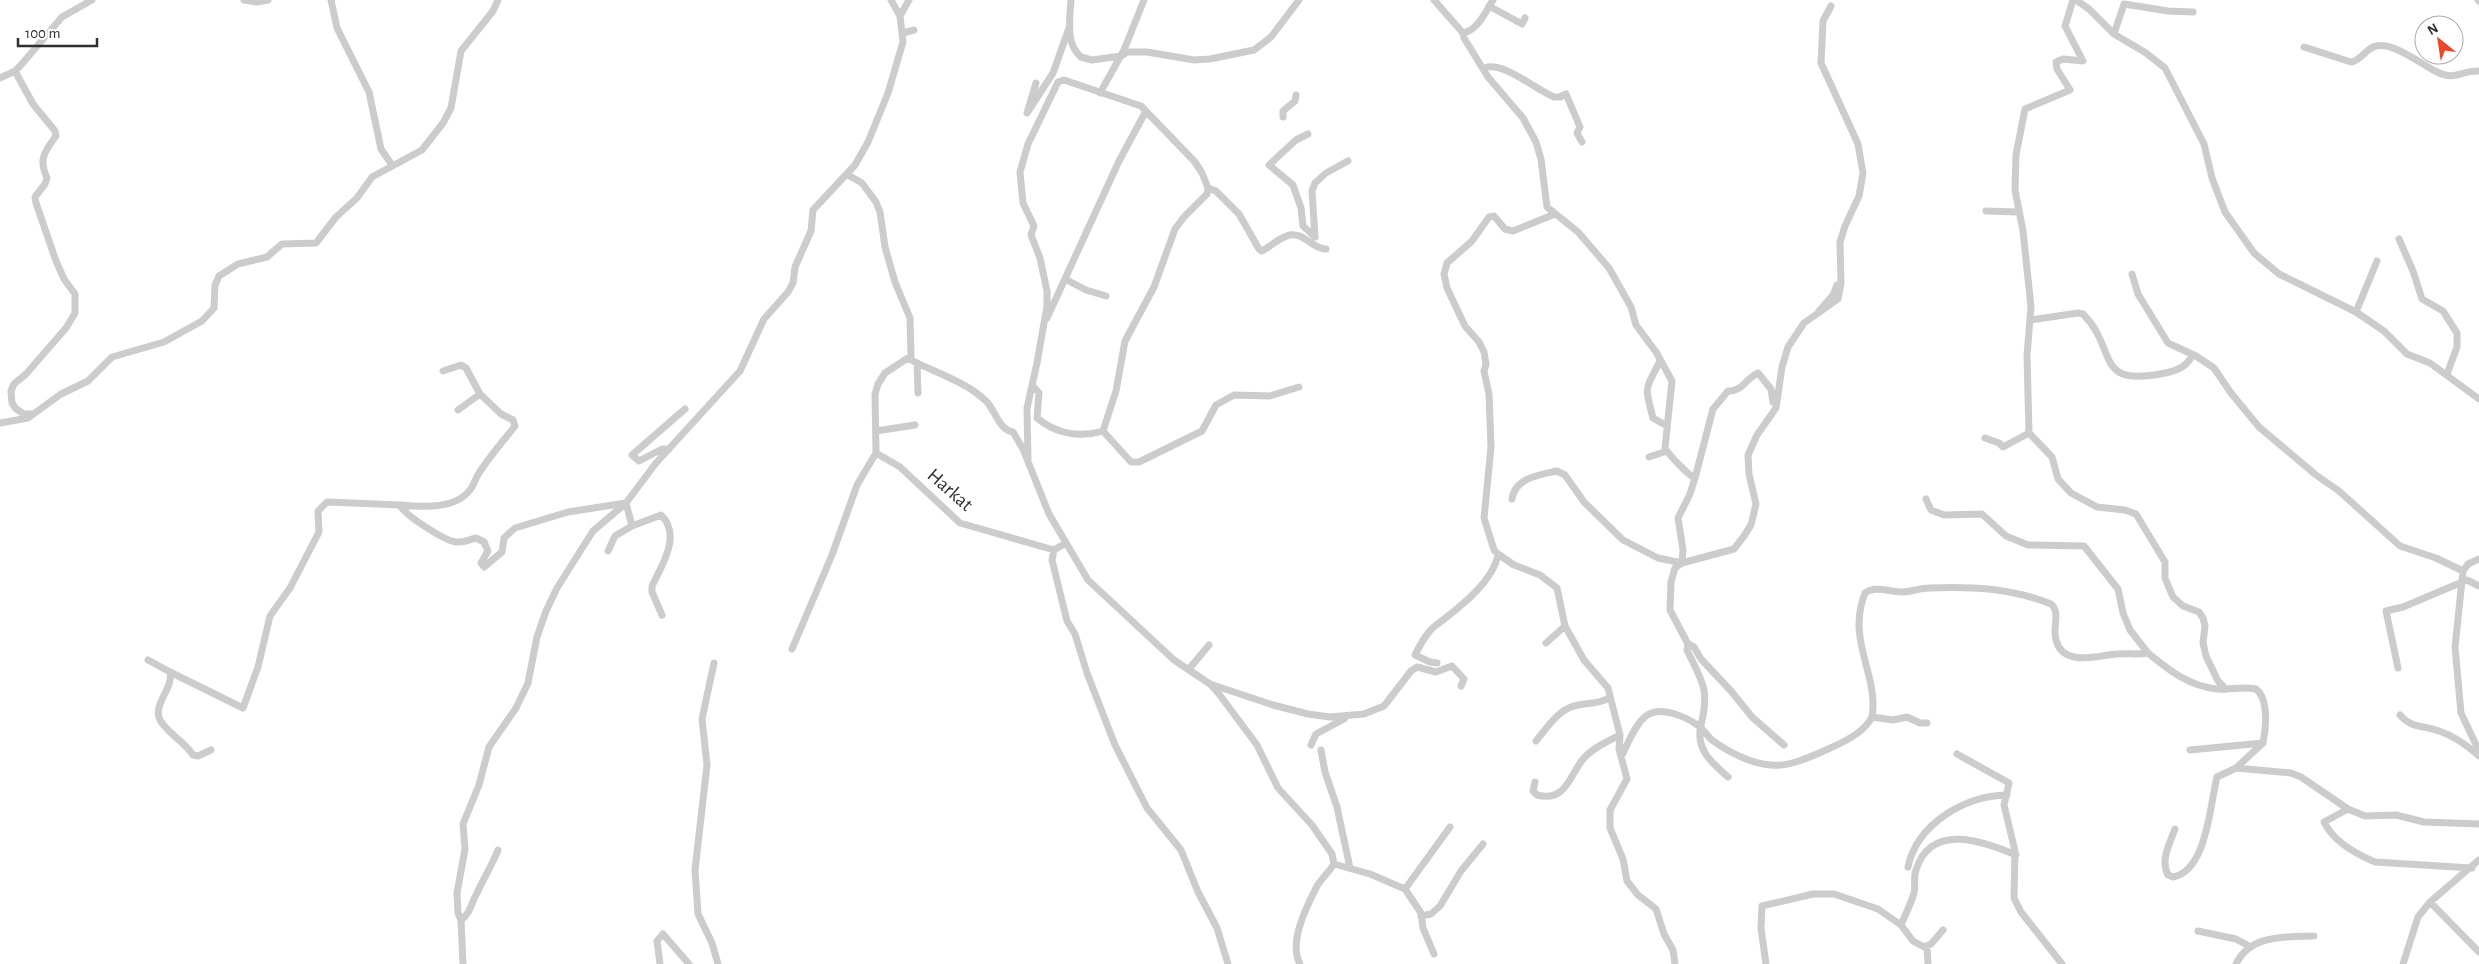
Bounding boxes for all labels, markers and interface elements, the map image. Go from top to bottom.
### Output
scale bar [18,15,96,47]
north arrow [2414,15,2464,65]
text: N [2425,21,2441,38]
text: 100 m [25,26,60,41]
street label: Harkat [923,465,977,515]

